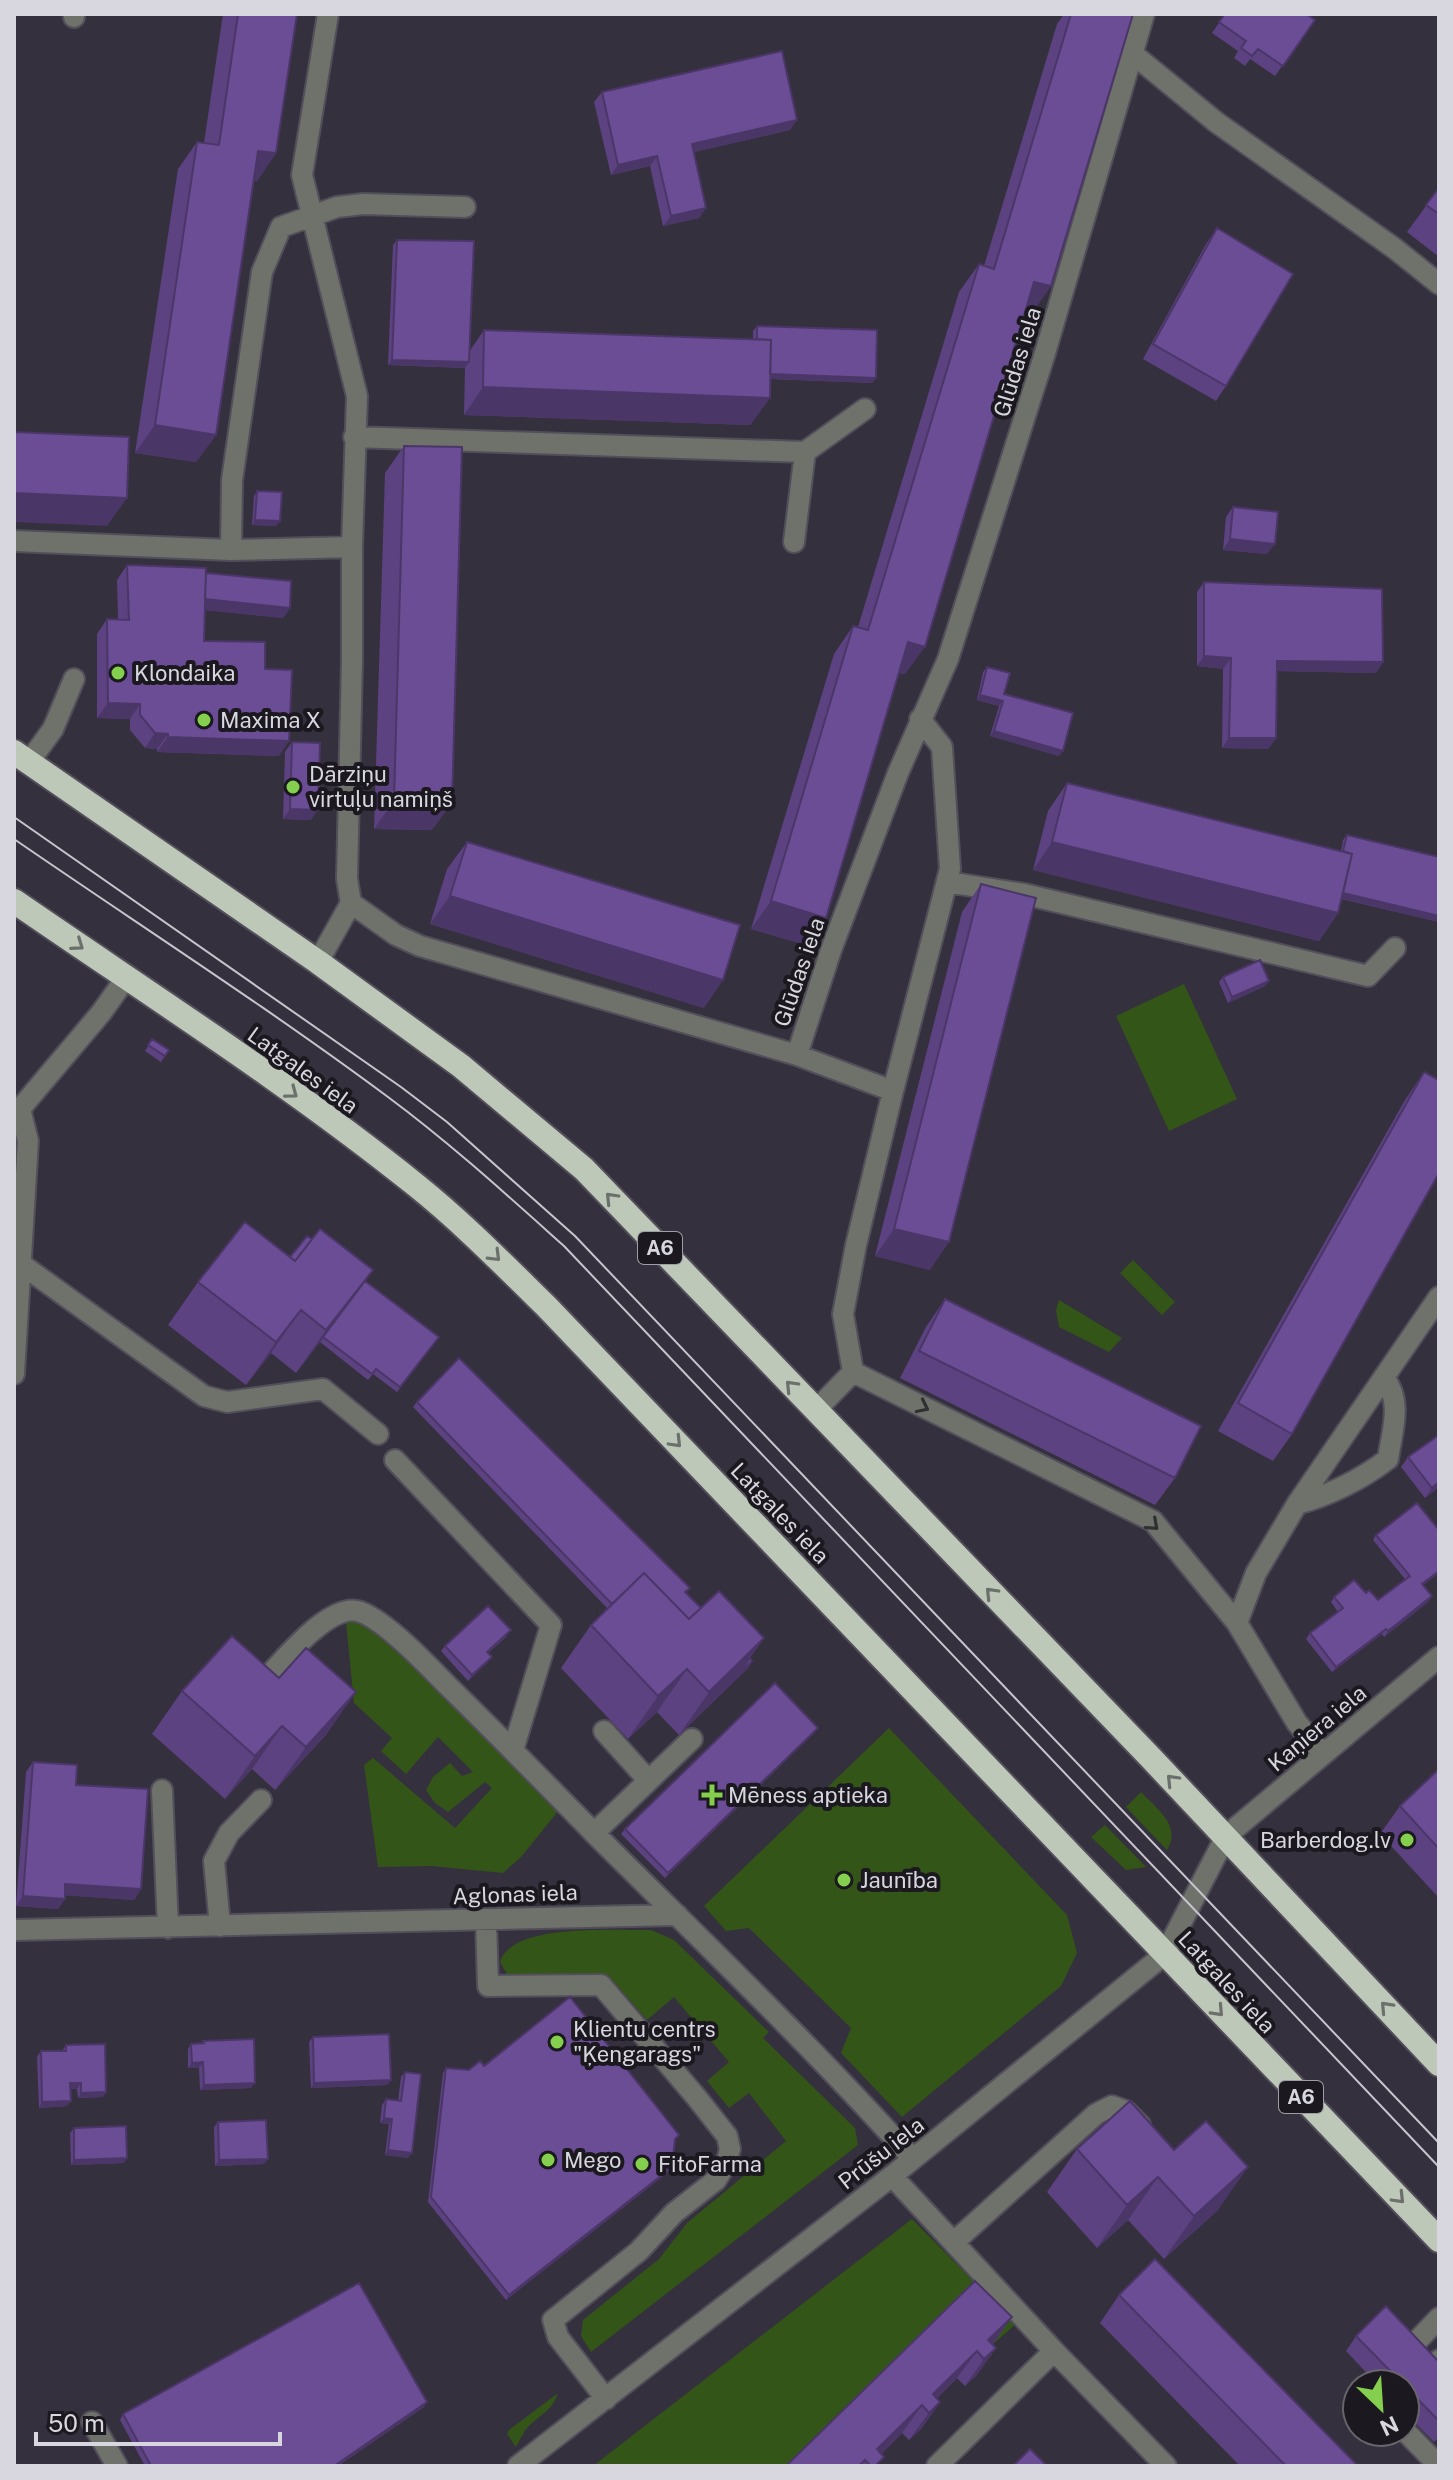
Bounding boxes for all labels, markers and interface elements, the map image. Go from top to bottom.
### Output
street label: Glūdas iela [988,304,1046,420]
place label: Klondaika [134,660,235,686]
marker: Klondaika [109,664,127,682]
place label: Maxima X [220,707,321,733]
marker: Maxima X [195,711,213,729]
place label: Dārziņu virtuļu namiņš [309,761,453,812]
marker: Dārziņu virtuļu namiņš [284,778,302,796]
street label: Glūdas iela [768,914,830,1030]
one-way arrow [70,935,84,950]
street label: Latgales iela [243,1021,363,1119]
one-way arrow [283,1084,298,1098]
one-way arrow [606,1193,621,1207]
road number: A6 [638,1232,682,1264]
one-way arrow [486,1246,500,1261]
one-way arrow [786,1381,801,1395]
one-way arrow [914,1397,929,1413]
one-way arrow [667,1433,681,1447]
street label: Latgales iela [726,1457,834,1569]
one-way arrow [1144,1516,1158,1530]
one-way arrow [986,1588,1001,1602]
street label: Kaņiera iela [1263,1679,1371,1777]
one-way arrow [1167,1775,1181,1789]
place label: Mēness aptieka [728,1782,888,1808]
marker: Mēness aptieka [703,1786,721,1804]
place label: Barberdog.lv [1260,1827,1391,1853]
marker: Barberdog.lv [1398,1831,1416,1849]
place label: Jaunība [860,1867,938,1893]
marker: Jaunība [835,1871,853,1889]
street label: Aglonas iela [452,1879,578,1909]
street label: Latgales iela [1173,1926,1281,2038]
one-way arrow [1209,2002,1224,2016]
one-way arrow [1380,2002,1395,2016]
place label: Klientu centrs "Ķengarags" [573,2016,716,2067]
marker: Klientu centrs "Ķengarags" [548,2033,566,2051]
road number: A6 [1279,2081,1323,2113]
street label: Prūšu iela [833,2112,929,2194]
place label: Mego [564,2147,622,2173]
marker: Mego [539,2151,557,2169]
place label: FitoFarma [658,2151,762,2177]
marker: FitoFarma [633,2155,651,2173]
one-way arrow [1389,2189,1404,2203]
north arrow [1341,2368,1421,2448]
scale bar [36,2396,280,2446]
text: 50 m [48,2409,105,2437]
text: N [1376,2411,1403,2442]

